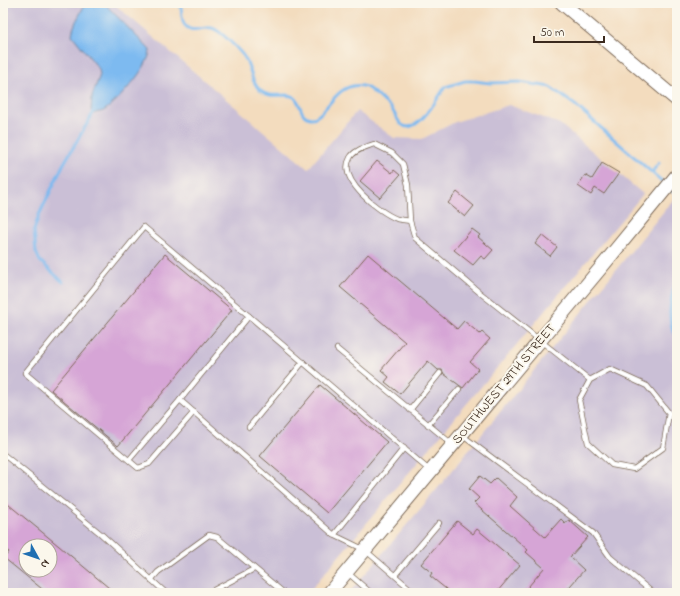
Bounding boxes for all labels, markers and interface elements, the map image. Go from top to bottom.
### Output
scale bar [534,18,604,44]
text: 50 m [540,24,564,42]
street label: SOUTHWEST 29TH STREET [448,319,560,448]
north arrow [18,538,58,578]
text: N [36,556,53,572]

